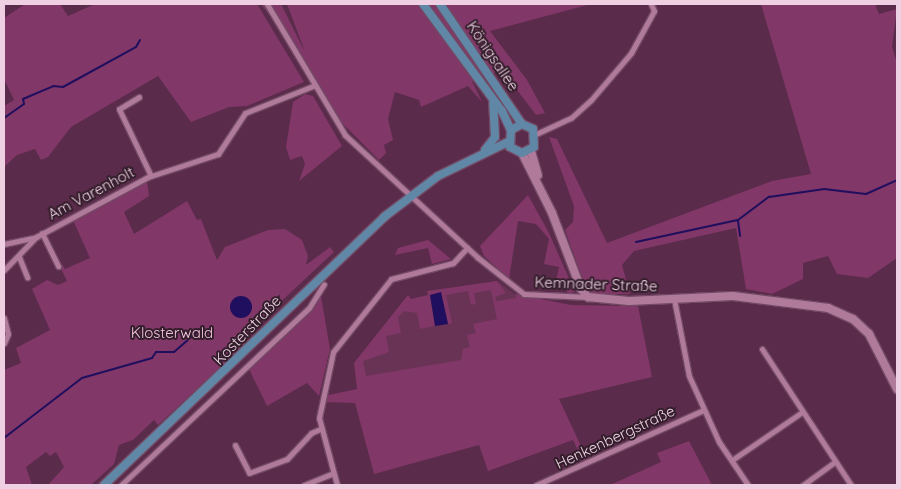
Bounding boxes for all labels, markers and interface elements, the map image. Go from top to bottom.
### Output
street label: Königsallee [463,18,523,94]
street label: Am Varenholt [45,163,137,223]
street label: Kemnader Straße [534,273,658,295]
street label: Kosterstraße [209,292,285,368]
park label: Klosterwald [131,324,213,342]
street label: Henkenbergstraße [553,401,677,473]

